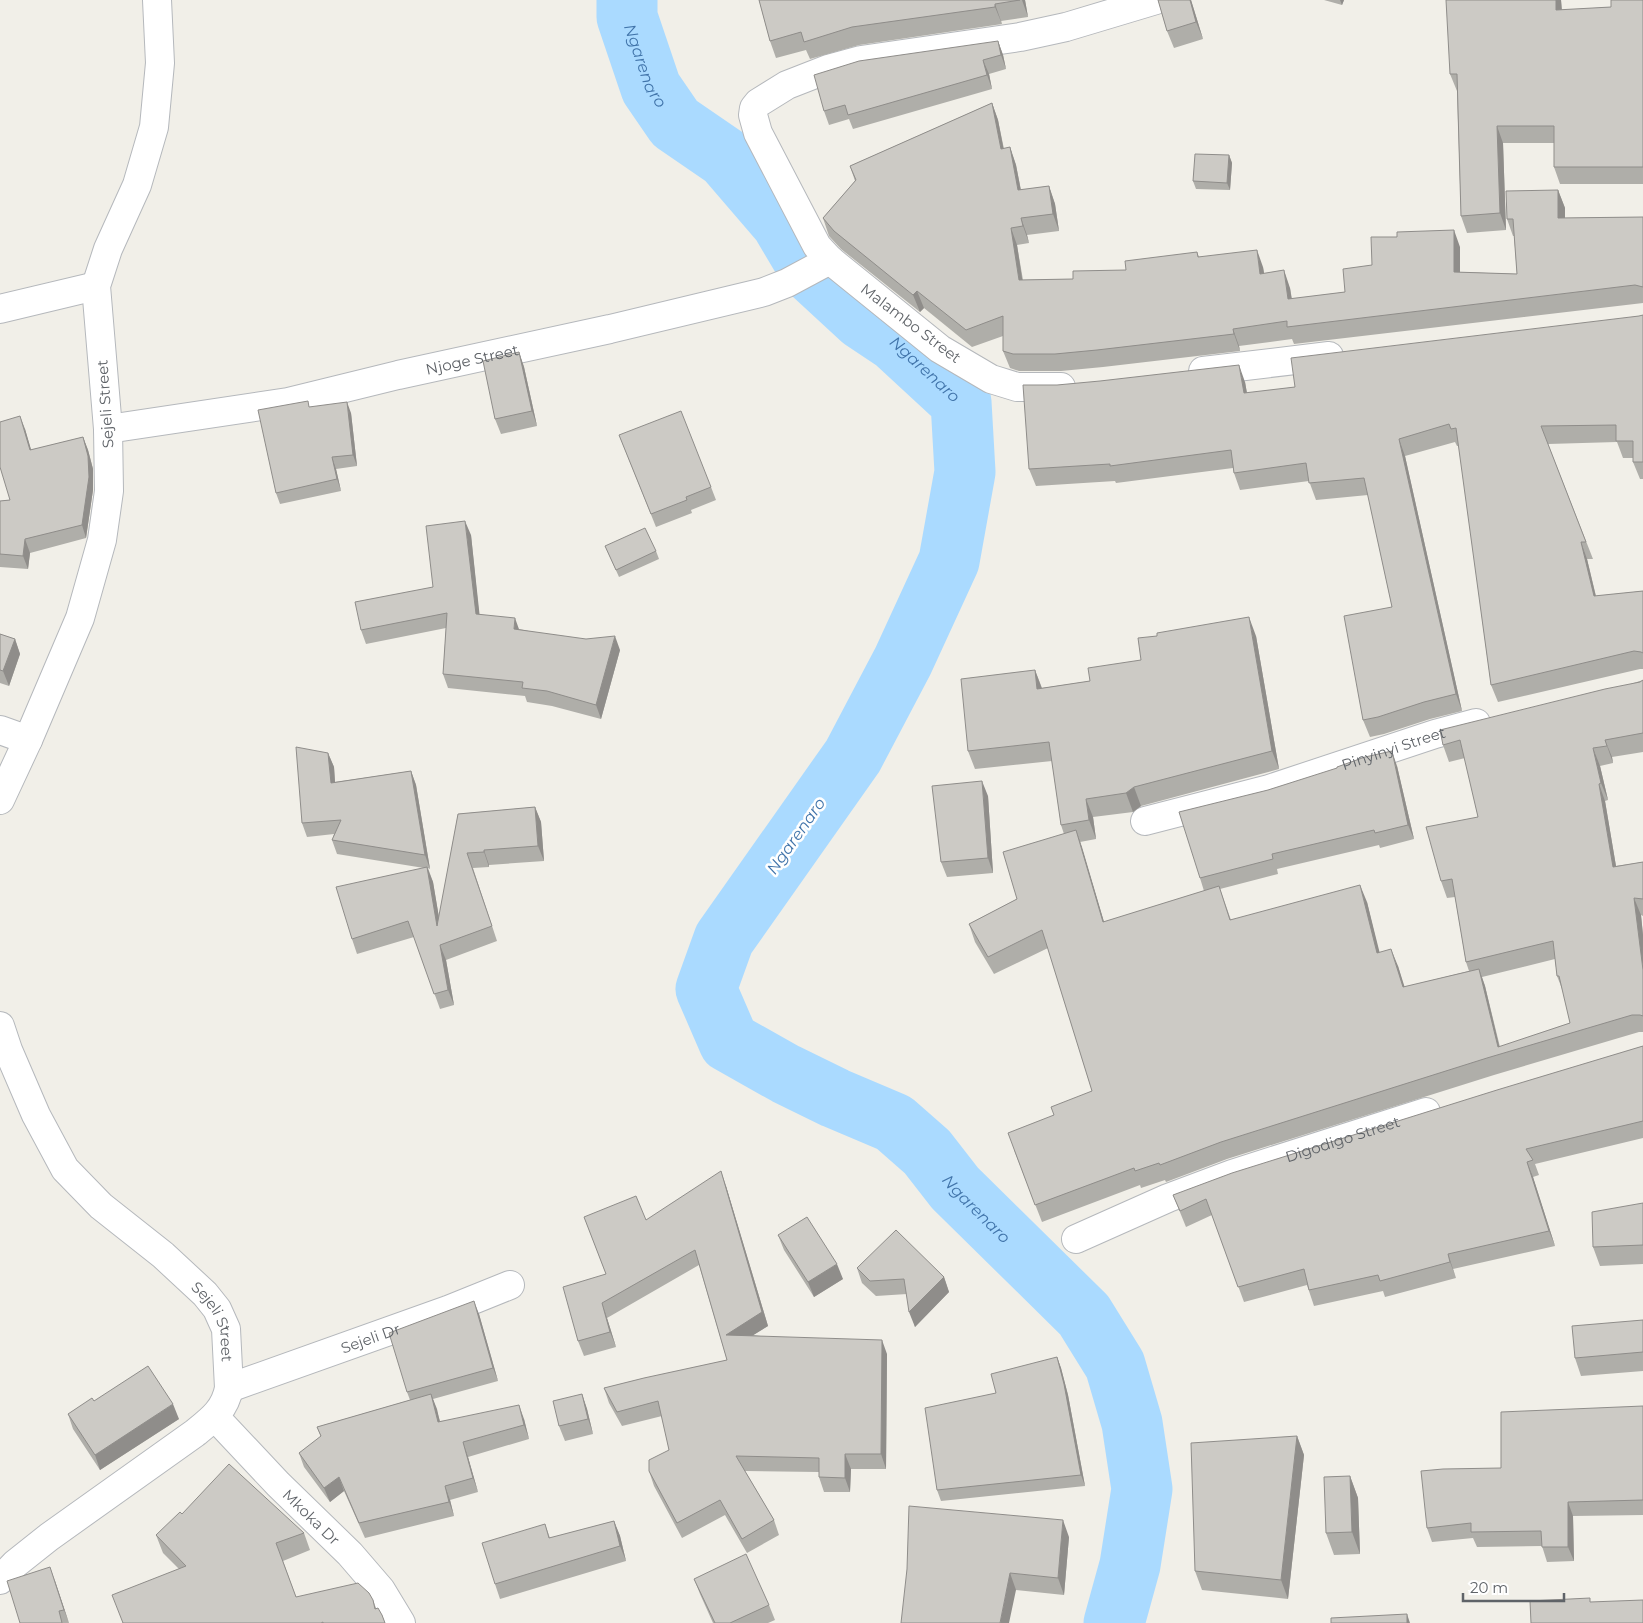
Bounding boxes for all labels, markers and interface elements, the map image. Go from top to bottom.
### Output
water label: Ngarenaro [620,21,671,111]
street label: Malambo Street [857,279,965,367]
water label: Ngarenaro [886,332,964,406]
street label: Njoge Street [424,340,520,378]
street label: Sejeli Street [92,359,118,449]
street label: Pinyinyi Street [1339,722,1447,774]
water label: Ngarenaro [763,794,829,878]
street label: Digodigo Street [1283,1111,1402,1166]
water label: Ngarenaro [939,1171,1015,1247]
street label: Sejeli Street [188,1277,237,1362]
street label: Sejeli Dr [338,1318,403,1357]
street label: Mkoka Dr [279,1485,344,1549]
scale bar [1463,1570,1564,1602]
text: 20 m [1470,1578,1508,1597]

